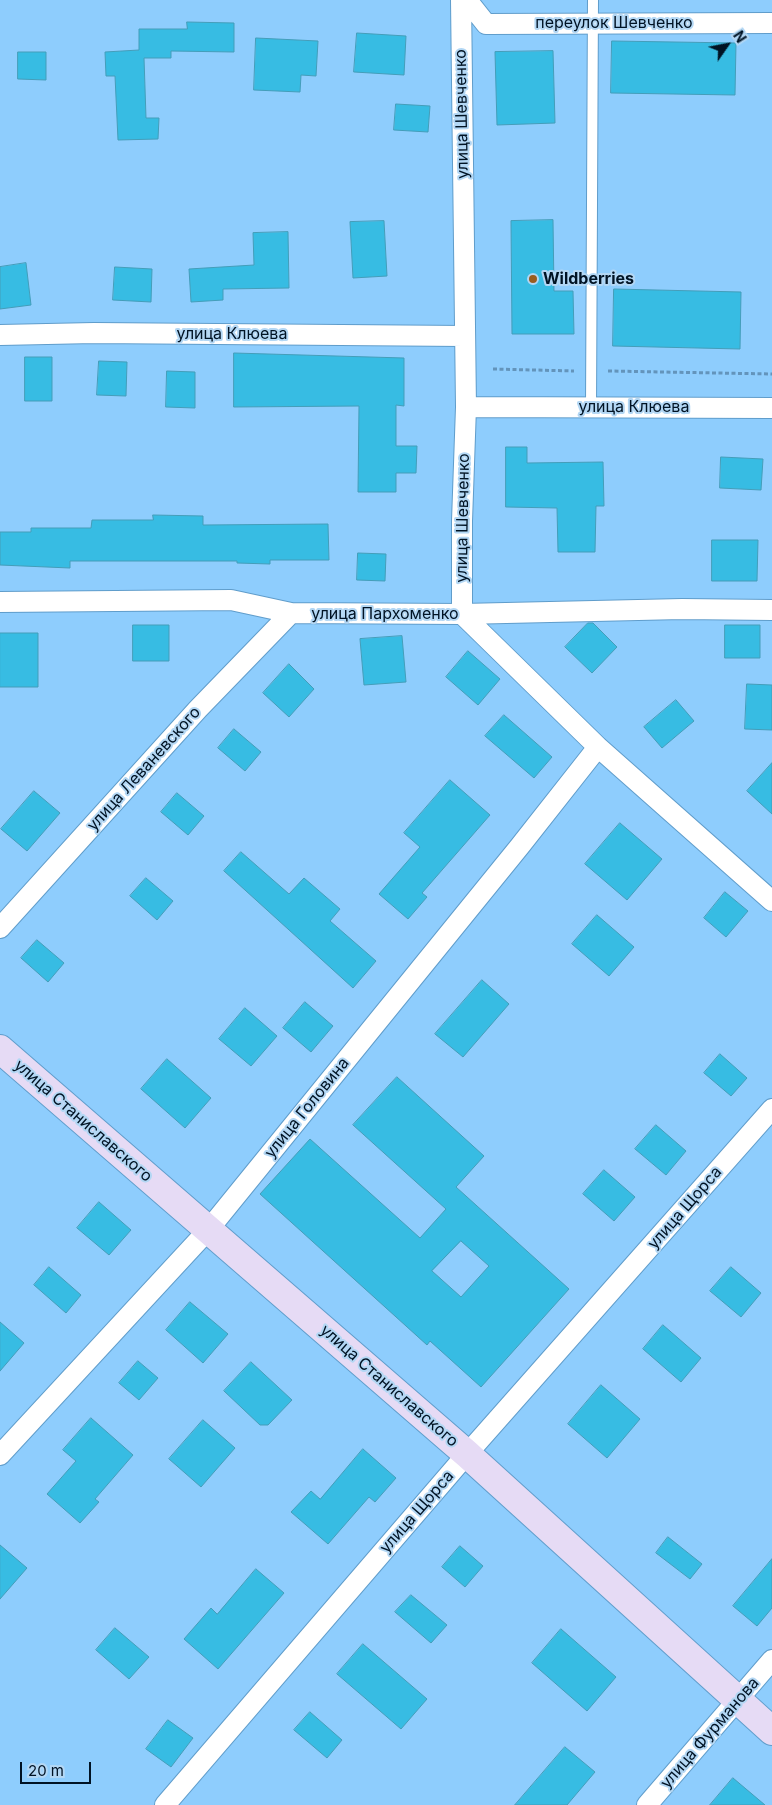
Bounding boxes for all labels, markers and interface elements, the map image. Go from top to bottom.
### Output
street label: переулок Шевченко [535,13,693,33]
north arrow [702,20,752,70]
text: N [730,27,750,46]
street label: улица Шевченко [451,49,473,179]
place label: Wildberries [543,269,634,289]
marker: Wildberries [527,273,539,285]
street label: улица Клюева [177,324,287,344]
street label: улица Клюева [579,397,689,417]
street label: улица Шевченко [452,453,474,583]
street label: улица Пархоменко [311,604,459,624]
street label: улица Леваневского [83,703,205,835]
street label: улица Головина [261,1054,353,1162]
street label: улица Станиславского [10,1056,156,1186]
street label: улица Щорса [644,1163,726,1253]
street label: улица Станиславского [316,1321,462,1451]
street label: улица Щорса [376,1467,458,1557]
street label: улица Фурманова [657,1674,763,1792]
scale bar [22,1752,94,1784]
text: 20 m [28,1761,64,1780]

